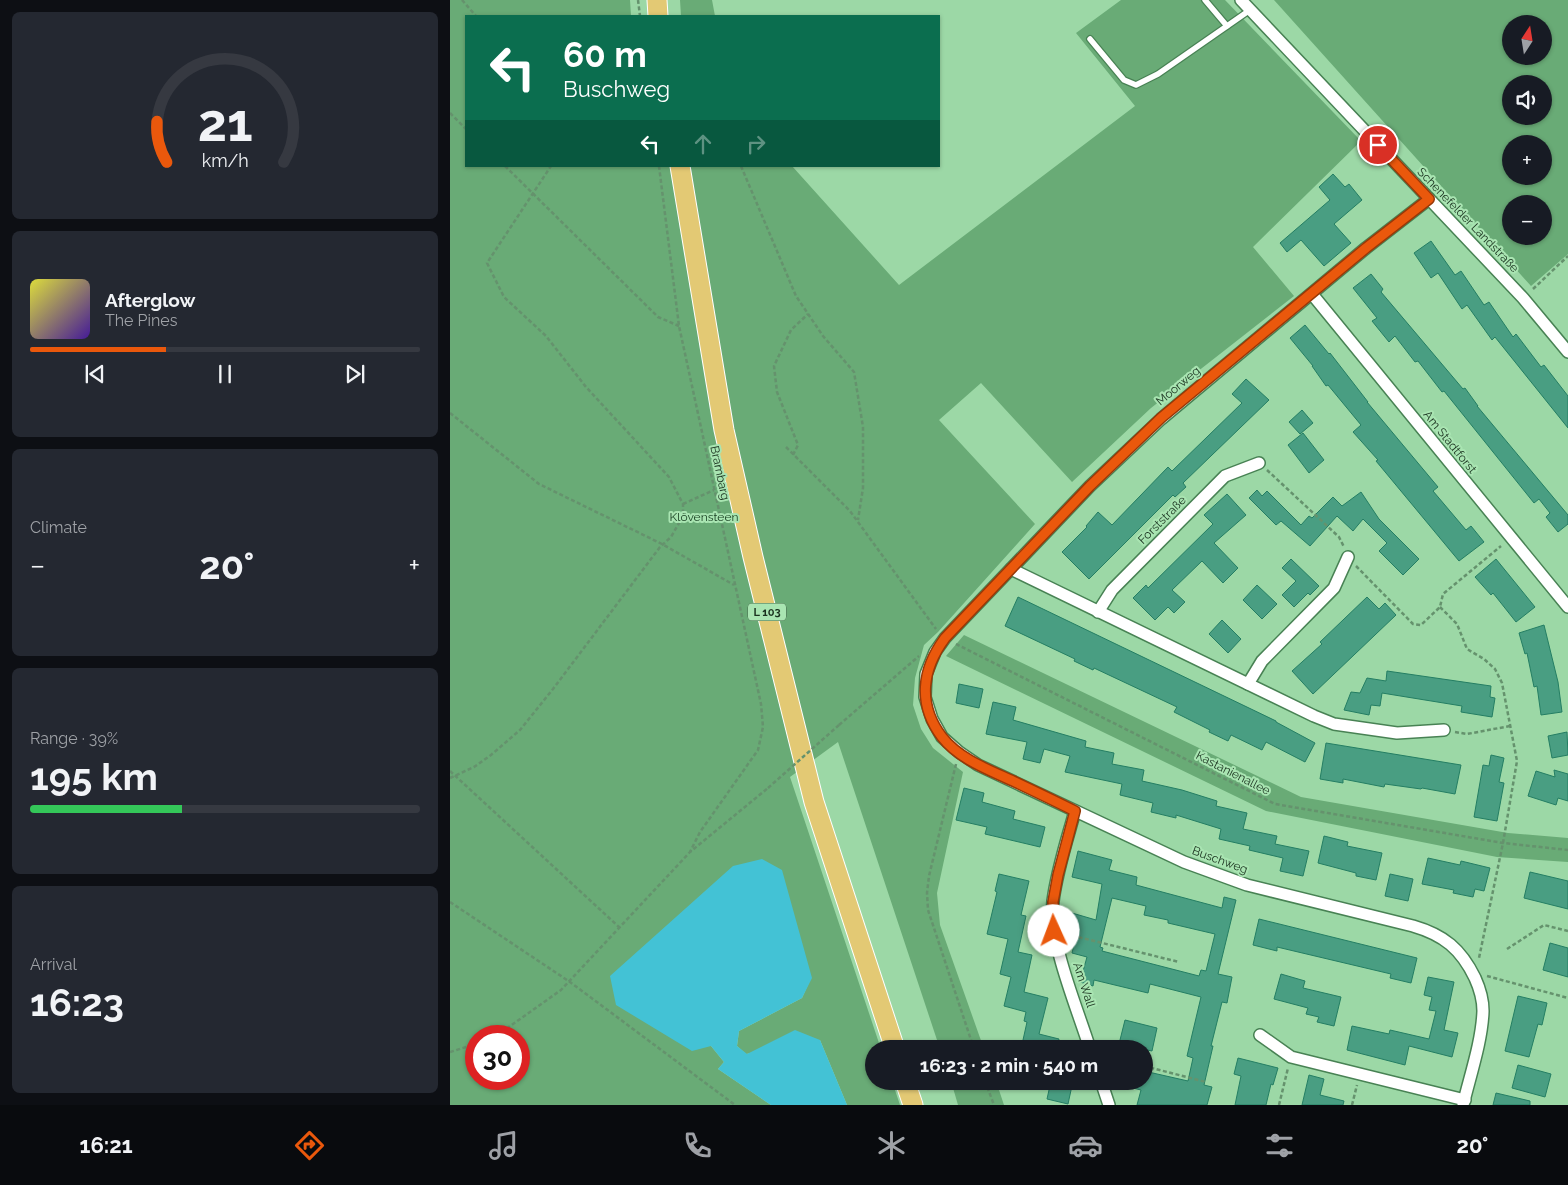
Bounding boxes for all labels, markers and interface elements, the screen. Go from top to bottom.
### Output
north arrow [1502,15,1552,65]
map controls [1502,15,1552,245]
text: 60 m [563,34,647,75]
icon: left [480,35,545,100]
button: sound [1502,75,1552,125]
text: Buschweg [563,76,670,102]
text: 21 [197,92,253,153]
pin [1357,124,1399,166]
icon: left [636,130,664,158]
icon: ahead [689,130,717,158]
icon: right [742,130,770,158]
icon: arrive [1364,131,1392,159]
button: + [1502,135,1552,185]
text: km/h [201,150,249,171]
street label: Schenefelder Landstraße [1414,165,1522,275]
button: − [1502,195,1552,245]
text: Afterglow [105,289,195,311]
text: The Pines [105,311,177,330]
icon: previous [81,360,109,388]
icon: pause [211,360,239,388]
icon: next [341,360,369,388]
street label: Moorweg [1153,364,1203,408]
street label: Am Stadtforst [1421,408,1479,476]
street label: Brambarg [707,445,733,501]
street label: Forststraße [1135,493,1189,547]
park label: Klövensteen [670,510,738,524]
text: Climate [30,518,87,537]
text: 20° [199,543,254,588]
text: − [30,549,45,582]
text: + [408,549,420,582]
road number: L 103 [748,604,786,620]
text: Range · 39% [30,729,118,748]
street label: Kastanienallee [1194,748,1272,798]
text: 195 km [30,754,158,799]
street label: Buschweg [1190,843,1250,877]
position arrow [1027,904,1079,956]
text: Arrival [30,955,77,974]
street label: Am Wall [1070,961,1098,1010]
text: 16:23 [30,980,124,1025]
speed limit sign: 30 [465,1025,530,1090]
text: 16:23 · 2 min · 540 m [920,1054,1098,1076]
icon: directions [292,1128,327,1163]
icon: music [486,1128,521,1163]
icon: phone [680,1128,715,1163]
icon: climate [874,1128,909,1163]
icon: car [1068,1128,1103,1163]
icon: filters [1262,1128,1297,1163]
text: 16:21 [80,1132,133,1158]
text: 20° [1456,1132,1488,1158]

